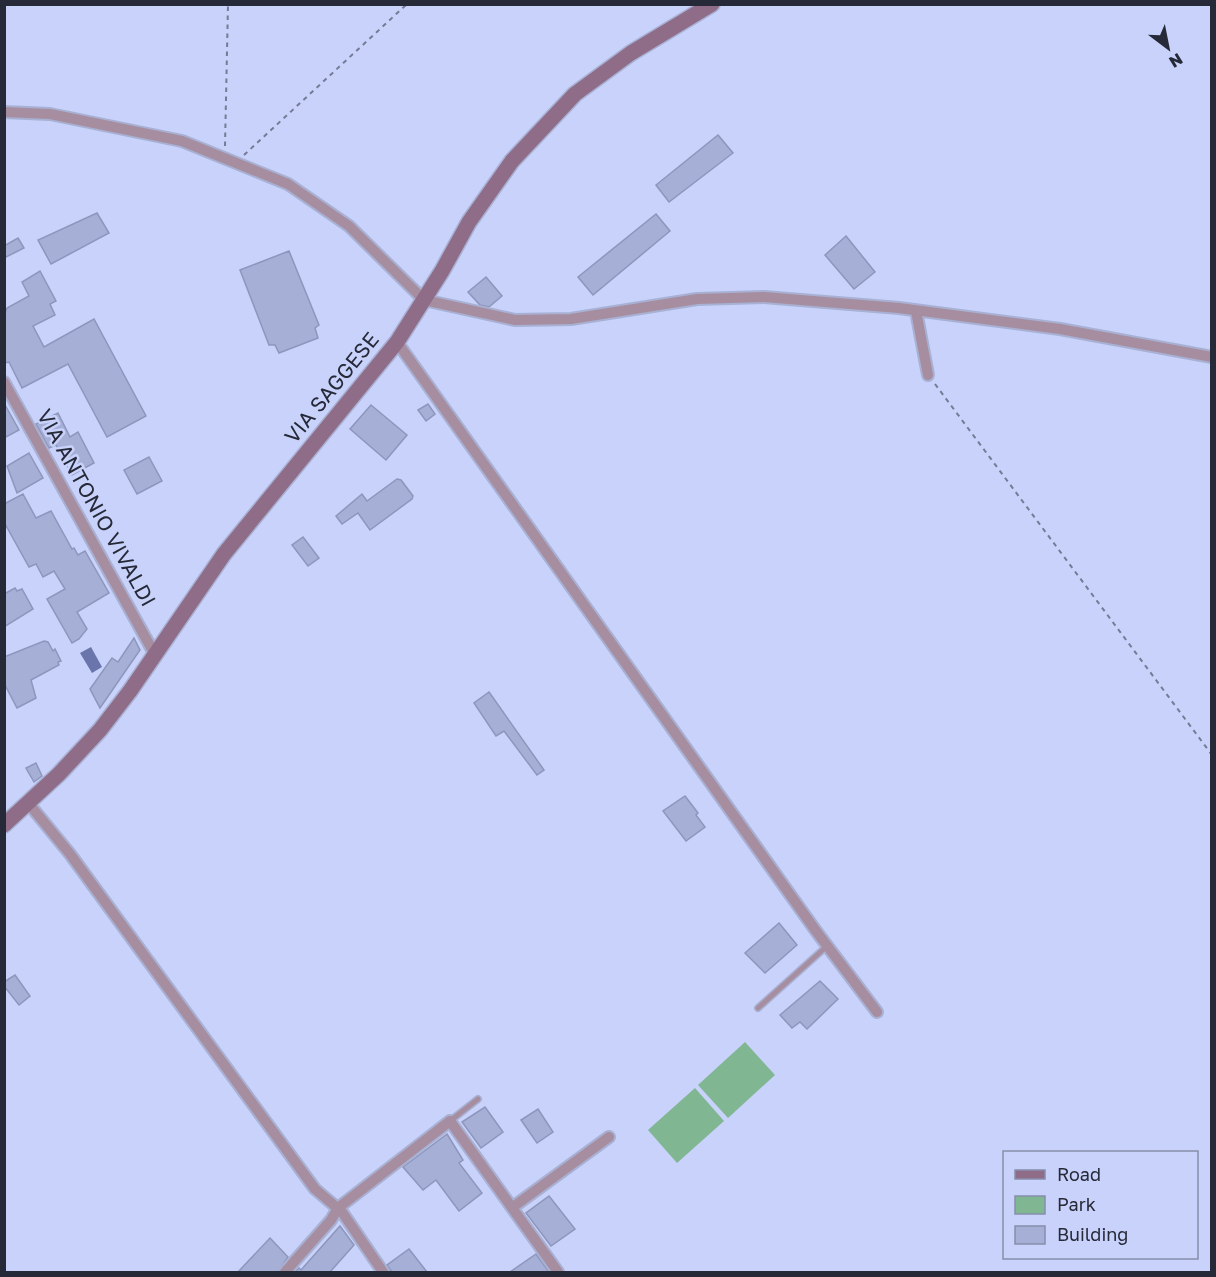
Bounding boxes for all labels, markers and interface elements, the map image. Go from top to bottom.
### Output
north arrow [1138,18,1198,78]
text: N [1165,49,1186,72]
street label: VIA SAGGESE [278,327,384,448]
street label: VIA ANTONIO VIVALDI [32,404,162,611]
legend [1003,1151,1198,1259]
text: Road [1057,1163,1101,1185]
text: Park [1057,1193,1096,1215]
text: Building [1057,1223,1128,1245]

